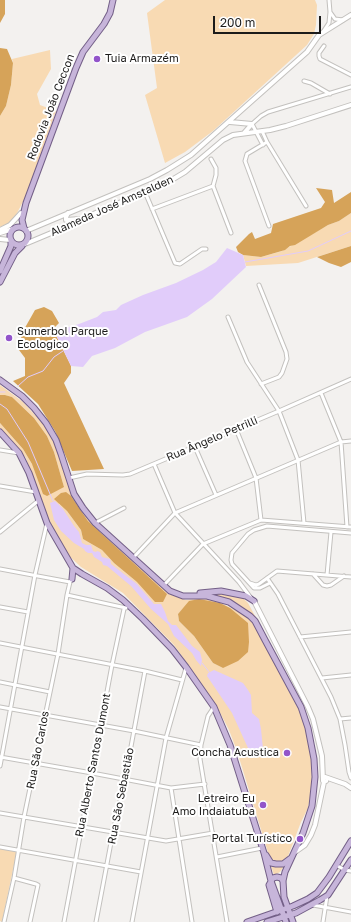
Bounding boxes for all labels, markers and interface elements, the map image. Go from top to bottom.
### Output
scale bar [215,8,323,34]
text: 200 m [220,15,255,30]
street label: Rodovia João Ceccon [25,52,77,162]
place label: Tuia Armazém [105,52,179,66]
marker: Tuia Armazém [92,54,102,64]
street label: Alameda José Amstalden [48,173,176,239]
place label: Sumerbol Parque Ecologico [17,325,108,351]
marker: Sumerbol Parque Ecologico [4,333,14,343]
street label: Rua Ângelo Petrilli [164,414,260,464]
street label: Rua Alberto Santos Dumont [73,692,113,838]
street label: Rua São Carlos [24,710,52,790]
place label: Concha Acustica [191,746,279,760]
street label: Rua São Sebastião [105,747,137,845]
marker: Concha Acustica [282,748,292,758]
place label: Letreiro Eu Amo Indaiatuba [172,792,255,818]
marker: Letreiro Eu Amo Indaiatuba [258,800,268,810]
place label: Portal Turístico [211,832,292,846]
marker: Portal Turístico [295,834,305,844]

